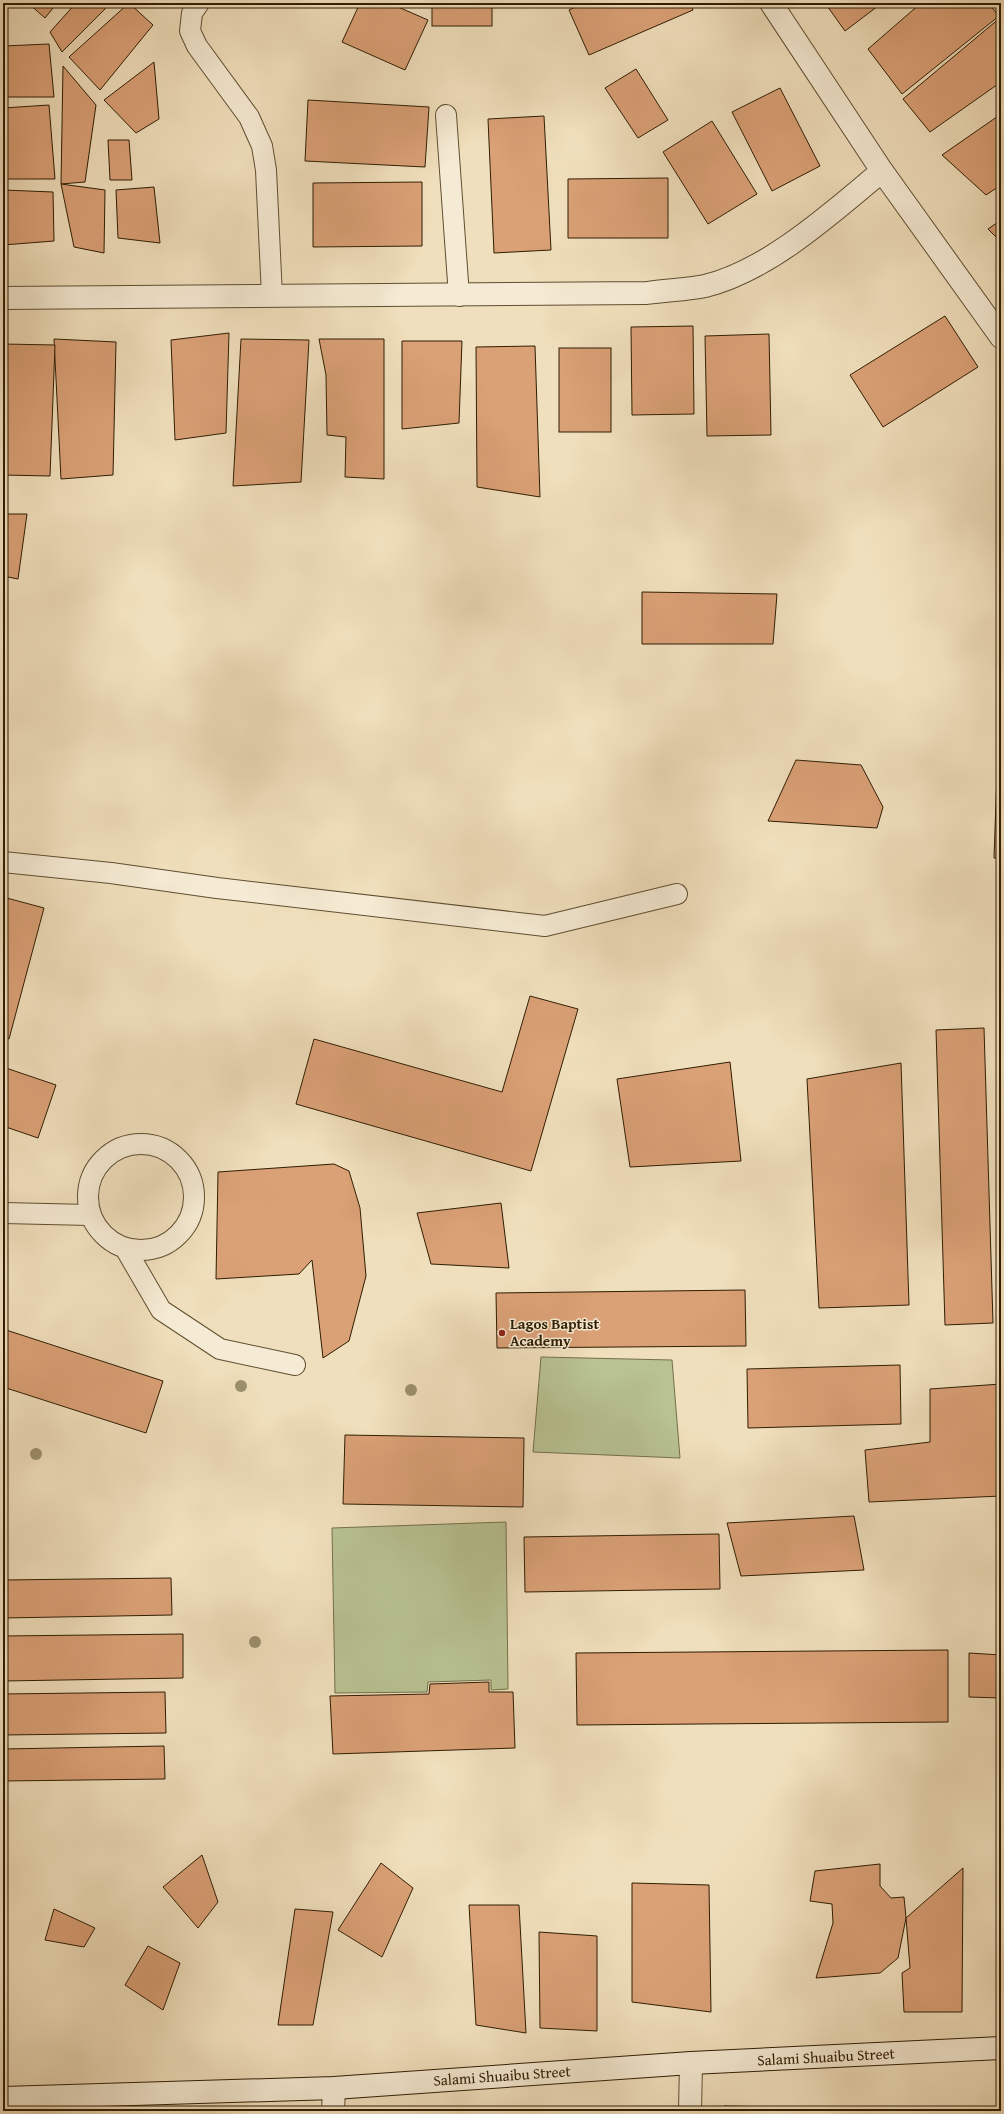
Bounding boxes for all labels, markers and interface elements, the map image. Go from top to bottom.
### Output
place label: Lagos Baptist Academy [510,1313,599,1351]
marker: Lagos Baptist Academy [497,1328,507,1338]
street label: Salami Shuaibu Street [757,2042,896,2071]
street label: Salami Shuaibu Street [433,2060,572,2091]

